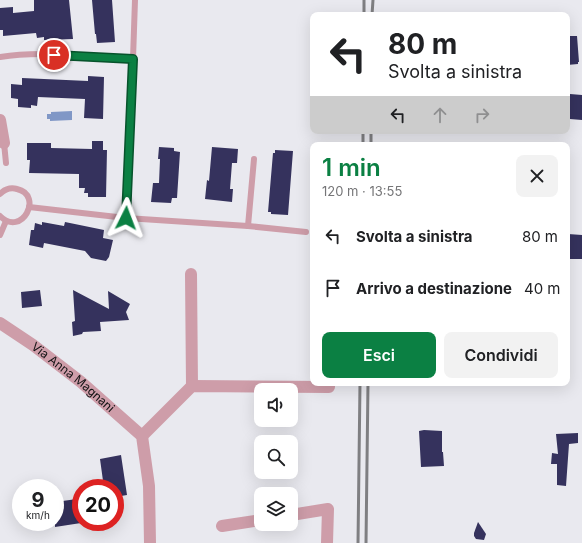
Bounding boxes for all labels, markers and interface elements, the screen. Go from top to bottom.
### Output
text: 80 m [388,27,457,61]
icon: left [322,28,374,80]
pin [37,38,71,72]
icon: arrive [43,44,65,66]
text: Svolta a sinistra [388,61,522,82]
icon: left [387,104,409,126]
icon: ahead [429,104,451,126]
icon: right [471,104,493,126]
text: 1 min [322,153,381,182]
button: close [516,155,558,197]
text: 120 m · 13:55 [322,183,402,199]
position arrow [105,197,147,239]
icon: left [322,225,344,247]
text: Svolta a sinistra [356,227,473,246]
text: 80 m [522,227,558,246]
icon: arrive [322,277,344,299]
text: Arrivo a destinazione [356,279,512,298]
text: 40 m [524,279,560,298]
button: Esci [322,332,436,378]
button: Condividi [444,332,558,378]
street label: Via Anna Magnani [29,339,118,415]
map controls [254,383,298,531]
button: sound [254,383,298,427]
button: search [254,435,298,479]
speed limit sign: 20 [72,479,124,531]
button: layers [254,487,298,531]
text: 9 [31,488,44,512]
text: km/h [26,509,50,521]

